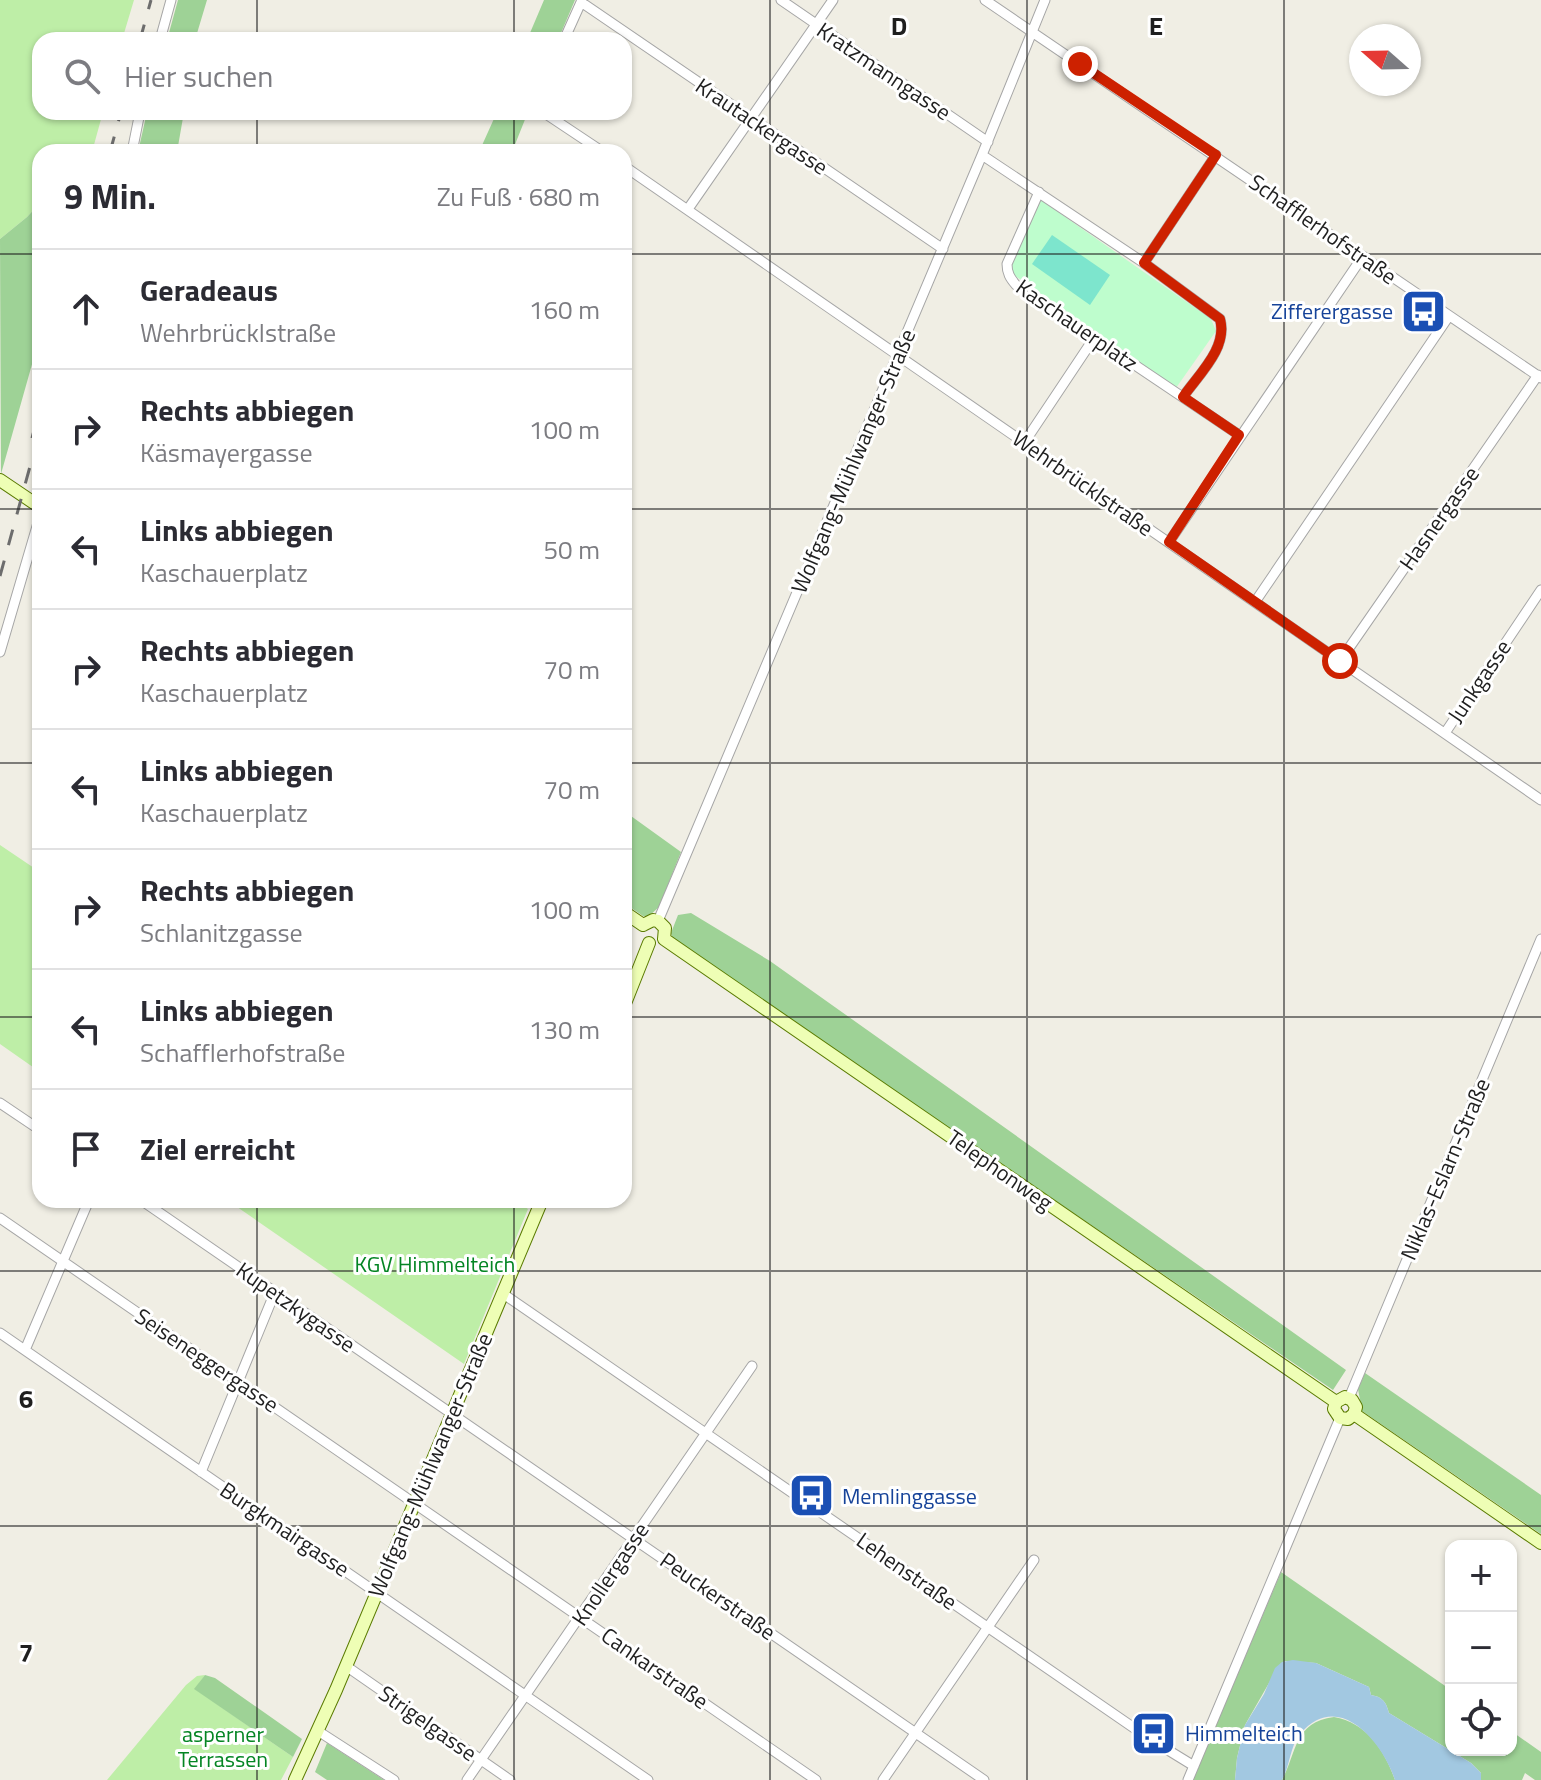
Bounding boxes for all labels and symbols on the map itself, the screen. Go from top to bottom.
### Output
text: D [891,6,907,45]
text: E [1149,6,1163,45]
street label: Kratzmanngasse [810,13,958,129]
north arrow [1349,24,1421,96]
route end [1062,46,1098,82]
street label: Krautackergasse [689,69,835,183]
street label: Schafflerhofstraße [1242,165,1404,293]
street label: Kaschauerplatz [1009,270,1145,380]
bus stop icon: Zifferergasse [1400,287,1448,335]
place label: Zifferergasse [1271,294,1393,328]
street label: Wolfgang-Mühlwanger-Straße [782,324,924,598]
street label: Wehrbrücklstraße [1005,421,1161,545]
street label: Hasnergasse [1391,459,1487,577]
street label: Junkgasse [1439,632,1519,730]
route start [1322,643,1358,679]
street label: Niklas-Eslarn-Straße [1391,1073,1499,1265]
street label: Telephonweg [940,1121,1060,1219]
park label: KGV Himmelteich [355,1247,515,1281]
street label: Kupetzkygasse [229,1253,363,1361]
street label: Seiseneggergasse [128,1299,286,1421]
street label: Wolfgang-Mühlwanger-Straße [359,1328,501,1602]
text: 6 [19,1379,33,1418]
bus stop icon: Memlinggasse [787,1472,835,1520]
street label: Burgkmairgasse [213,1473,357,1585]
place label: Memlinggasse [842,1479,977,1513]
street label: Knollergasse [563,1515,657,1633]
street label: Lehenstraße [849,1524,965,1618]
street label: Peuckerstraße [653,1543,783,1649]
street label: Cankarstraße [594,1618,716,1718]
text: 7 [19,1633,33,1672]
street label: Strigelgasse [372,1677,484,1769]
bus stop icon: Himmelteich [1130,1709,1178,1757]
place label: Himmelteich [1185,1716,1303,1750]
park label: asperner Terrassen [178,1717,268,1776]

